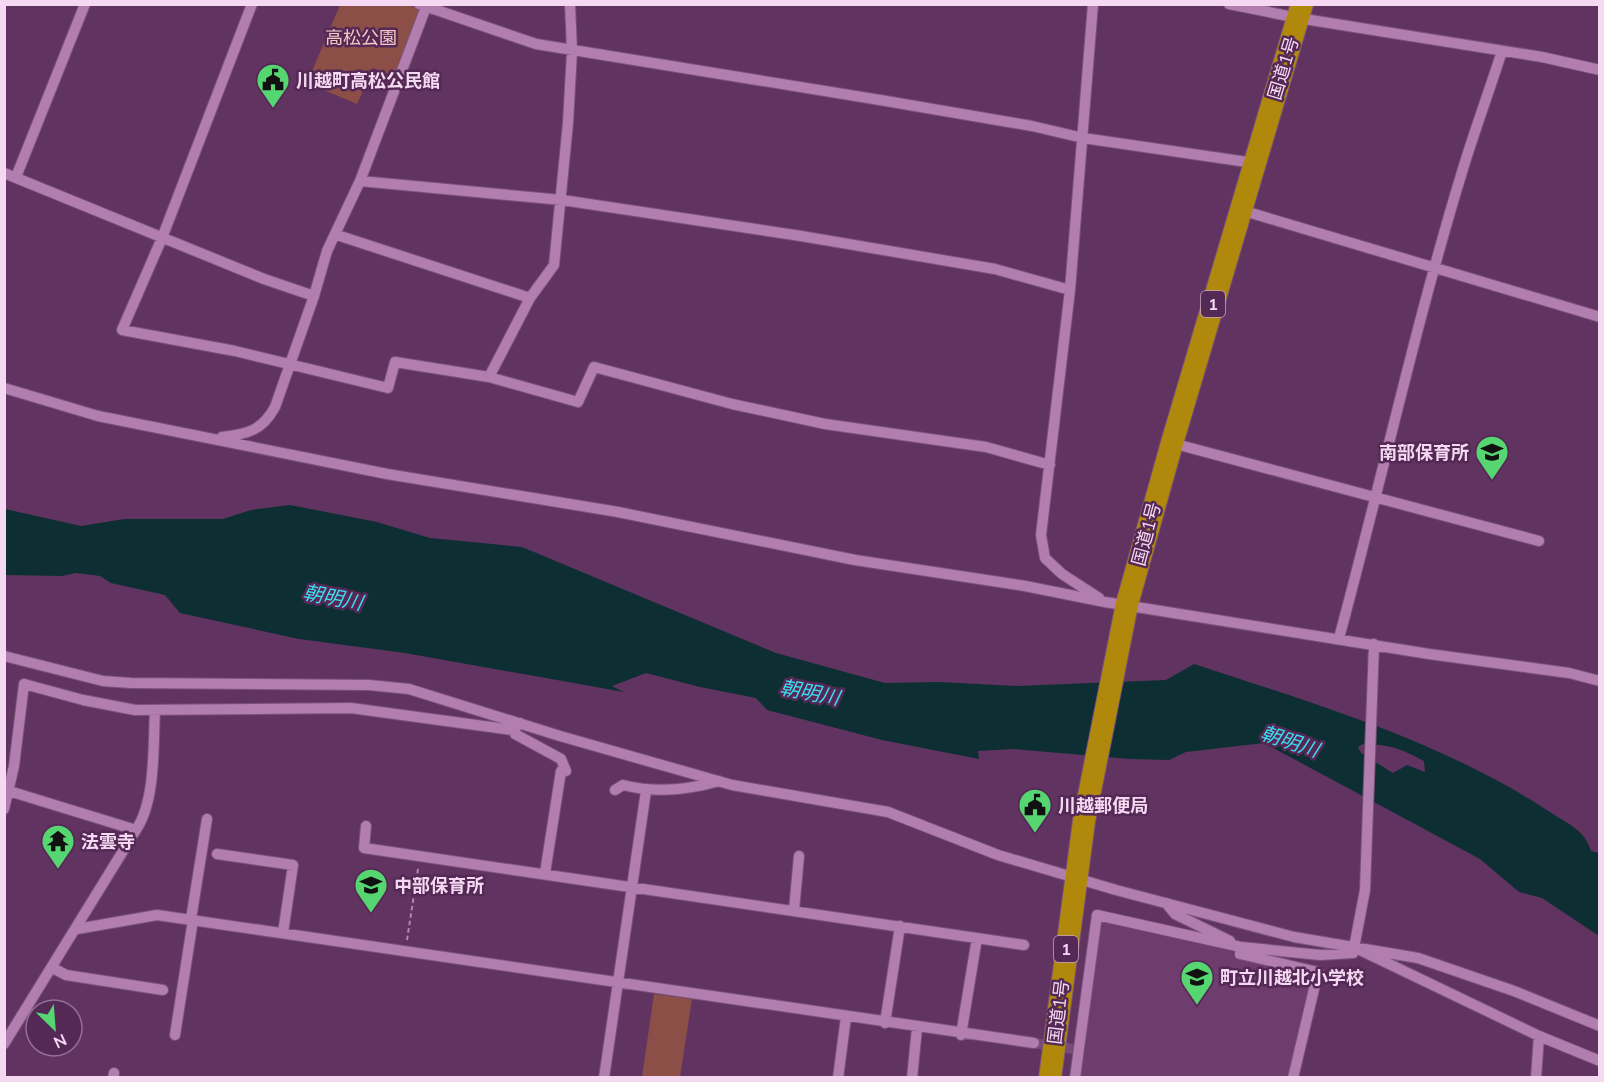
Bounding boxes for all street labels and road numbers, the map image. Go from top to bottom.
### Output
street label: 国道1号 [1263,34,1303,102]
road number: 1 [1201,291,1225,317]
street label: 国道1号 [1127,500,1165,568]
road number: 1 [1054,936,1078,962]
street label: 国道1号 [1043,978,1073,1046]

